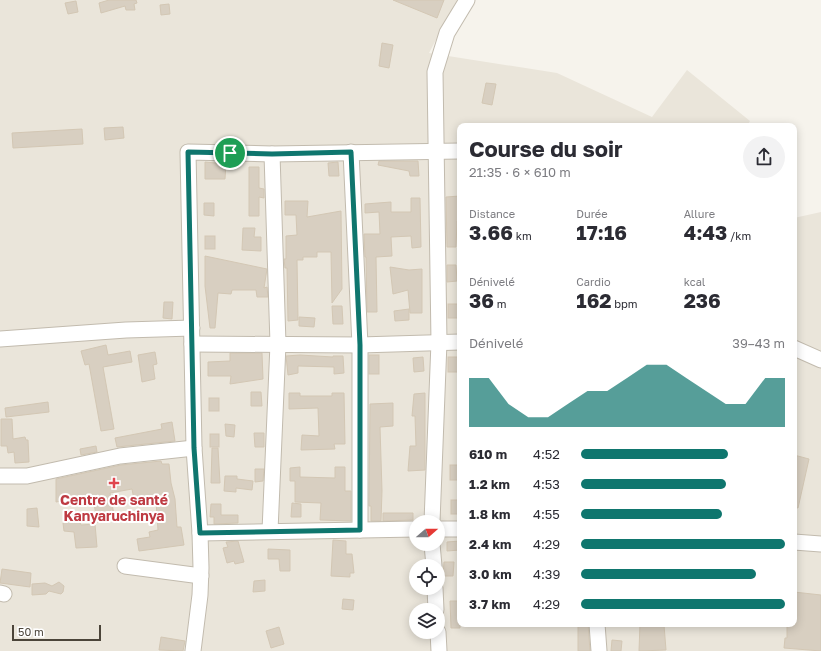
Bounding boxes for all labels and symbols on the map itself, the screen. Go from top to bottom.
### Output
pin [213,136,247,170]
marker: Centre de santé Kanyaruchinya [108,477,120,489]
place label: Centre de santé Kanyaruchinya [60,491,168,524]
north arrow [409,515,445,551]
scale bar [12,623,101,642]

